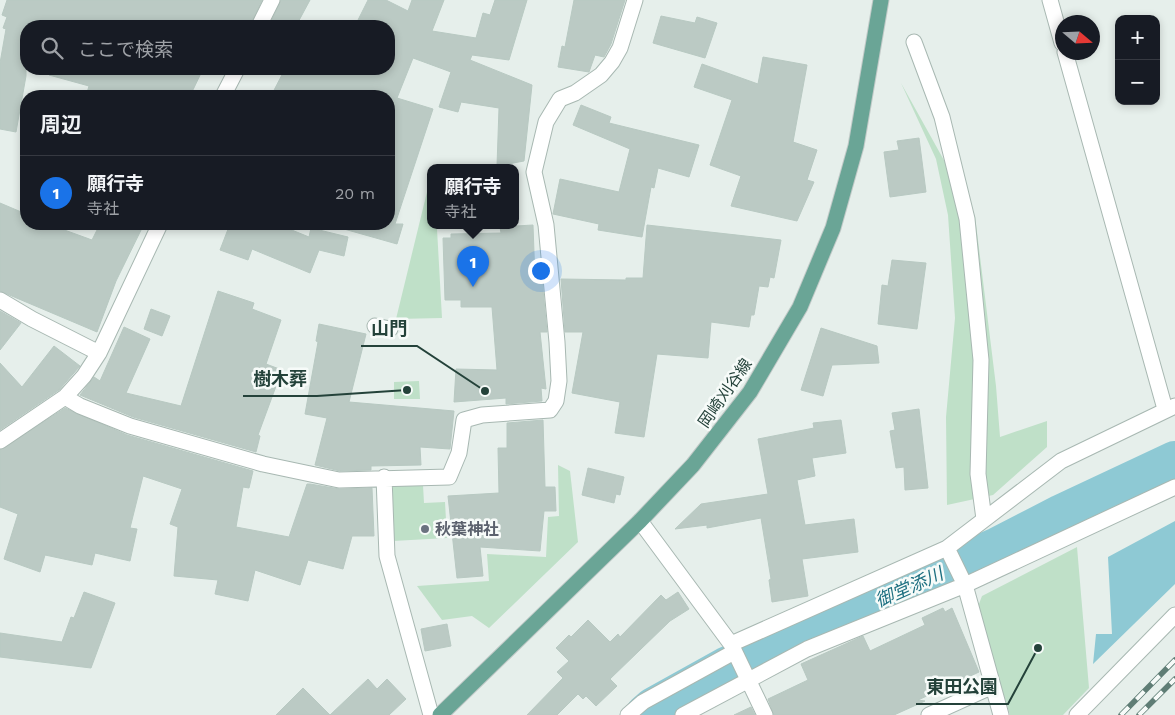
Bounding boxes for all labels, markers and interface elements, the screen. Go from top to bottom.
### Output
north arrow [1055,15,1100,60]
map controls [1115,15,1160,105]
button: + [1115,15,1160,60]
search box [20,20,395,75]
icon: search [38,34,66,62]
text: ここで検索 [78,38,173,61]
button: − [1115,60,1160,105]
text: 周辺 [40,112,82,137]
popup [427,164,519,229]
text: 願行寺 [87,172,144,195]
text: 願行寺 [444,175,502,198]
text: 1 [53,184,59,203]
text: 20 m [335,184,375,203]
text: 寺社 [87,199,119,218]
text: 寺社 [444,202,477,221]
pin: 1 [457,246,489,287]
your location [528,258,554,284]
callout: 山門 [361,313,417,346]
text: 山門 [371,318,407,339]
street label: 岡崎刈谷線 [694,355,756,431]
callout: 樹木葬 [243,363,317,396]
text: 樹木葬 [253,368,307,389]
place label: 秋葉神社 [435,520,499,539]
marker: 秋葉神社 [419,523,431,535]
water label: 御堂添川 [872,562,948,611]
callout: 東田公園 [916,671,1008,704]
text: 東田公園 [926,676,998,697]

